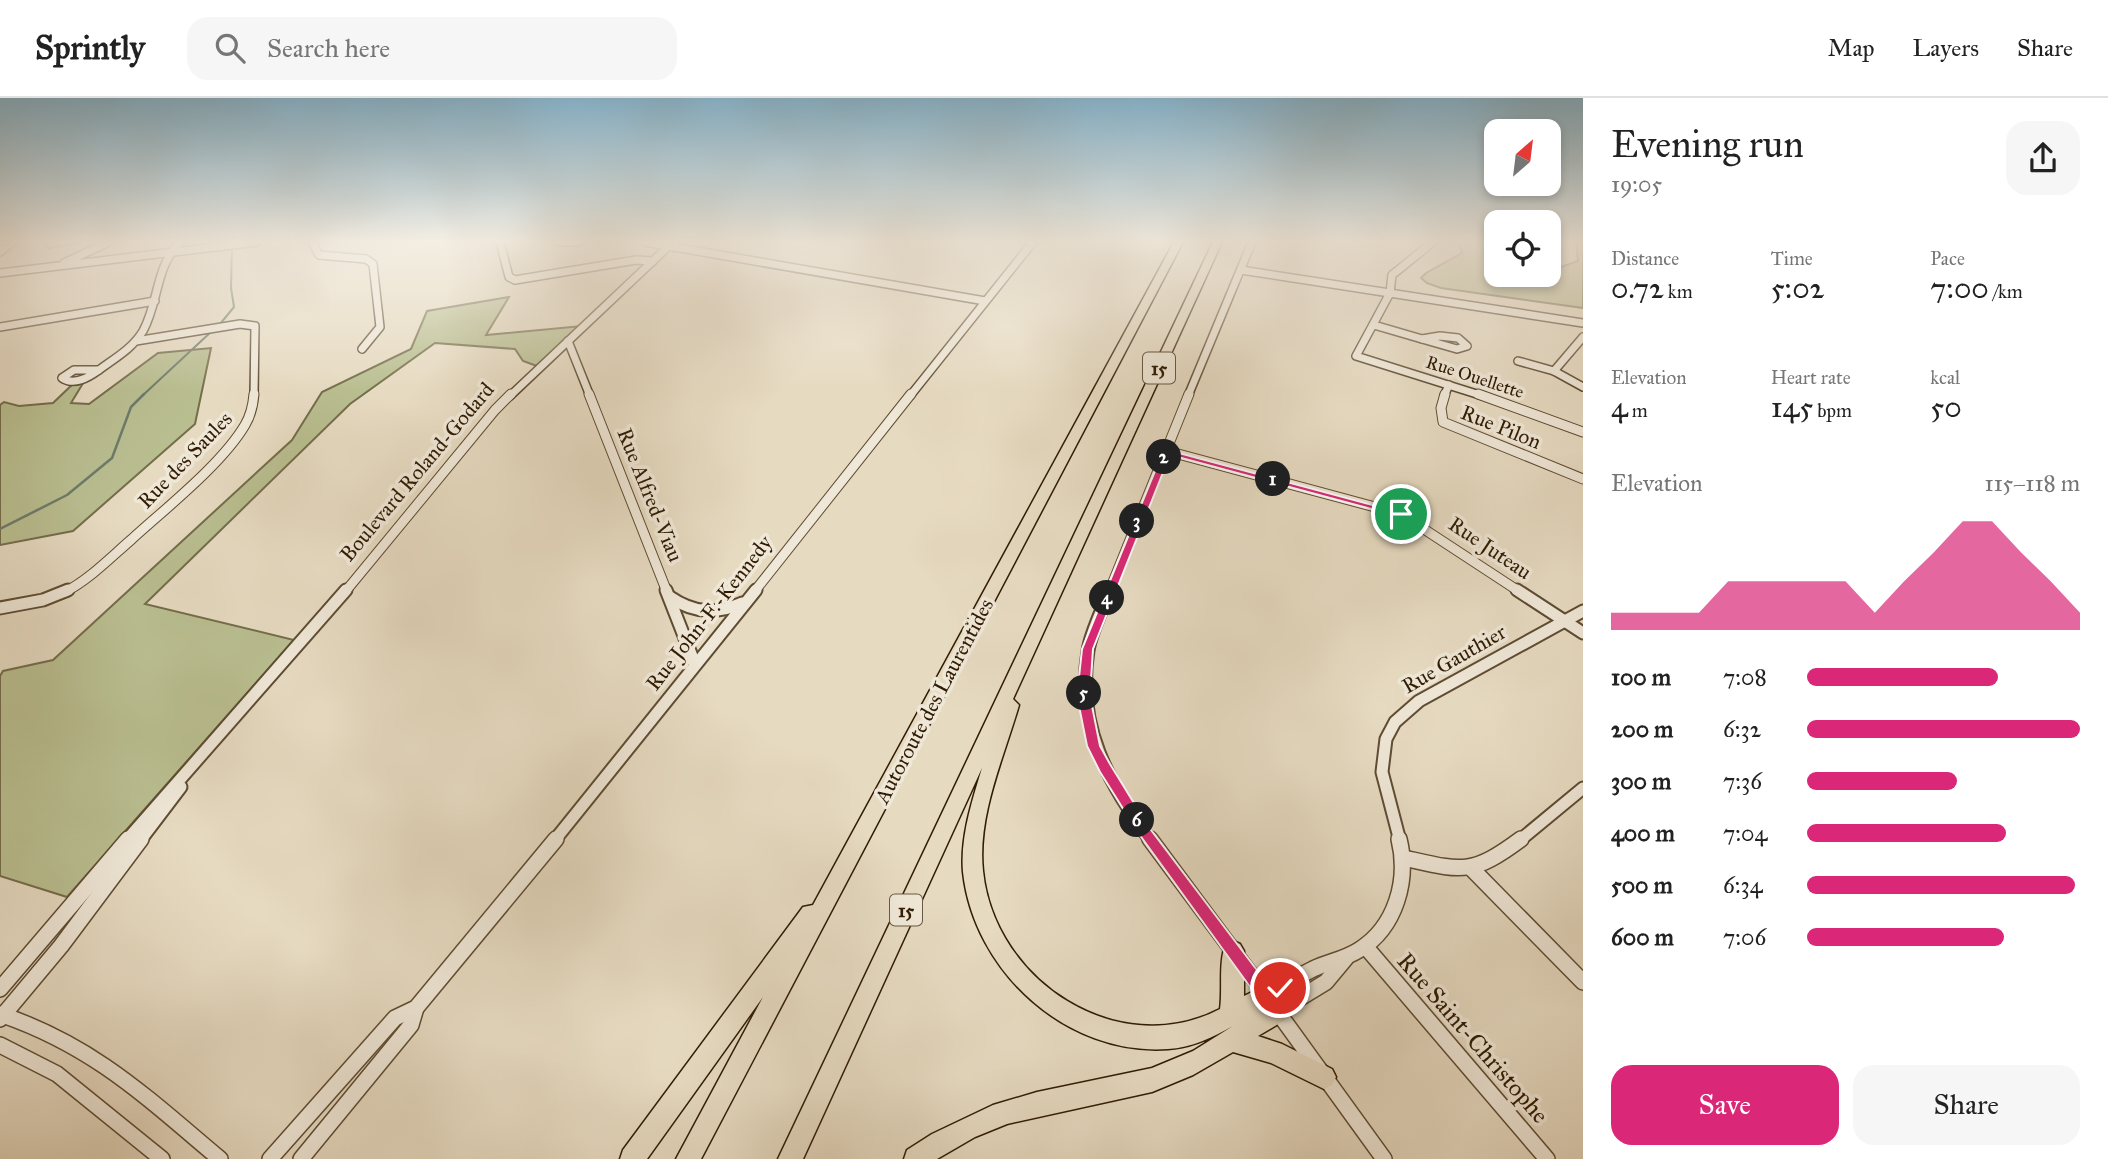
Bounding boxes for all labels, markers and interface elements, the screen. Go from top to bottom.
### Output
search box [187,17,677,80]
text: Sprintly [35,28,145,68]
icon: search [211,29,249,67]
text: Search here [267,32,390,64]
text: Map [1828,33,1875,63]
text: Layers [1913,33,1979,63]
text: Share [2017,33,2073,63]
north arrow [1484,119,1561,196]
map controls [1484,119,1561,287]
text: Evening run [1611,121,1804,167]
button: share [2006,121,2080,195]
text: 19:05 [1611,170,1662,198]
button: locate [1484,210,1561,287]
text: Distance [1611,247,1679,270]
text: Time [1771,247,1813,270]
text: Pace [1930,247,1965,270]
text: 0.72 [1611,270,1664,306]
text: 5:02 [1771,270,1824,306]
text: 7:00 [1930,270,1989,306]
text: km [1664,280,1693,303]
text: /km [1989,280,2023,303]
street label: Rue Ouellette [1423,351,1527,403]
road number: 15 [1143,352,1175,384]
text: Elevation [1611,366,1686,389]
text: Heart rate [1771,366,1851,389]
text: kcal [1930,366,1960,389]
street label: Boulevard Roland-Godard [334,377,500,567]
text: 4 [1611,389,1628,425]
text: 145 [1771,389,1813,425]
text: 50 [1930,389,1962,425]
street label: Rue Pilon [1457,399,1545,455]
text: m [1628,399,1648,422]
text: bpm [1813,399,1852,422]
street label: Rue des Saules [132,406,238,514]
street label: Rue Alfred-Viau [611,424,689,566]
pin: 2 [1146,440,1182,474]
text: 2 [1159,445,1168,468]
pin: 1 [1256,462,1290,496]
text: 1 [1269,467,1276,490]
text: Elevation [1611,469,1702,497]
text: 115–118 m [1985,469,2080,497]
pin [1371,484,1431,544]
icon: arrive [1382,495,1420,533]
pin: 3 [1120,504,1154,538]
text: 3 [1133,509,1140,532]
street label: Rue Juteau [1444,511,1536,585]
street label: Rue John-F.-Kennedy [640,529,778,696]
pin: 4 [1090,580,1124,616]
text: 4 [1101,586,1112,609]
street label: Autoroute des Laurentides [868,594,999,809]
street label: Rue Gauthier [1397,619,1511,699]
text: 100 m [1611,663,1671,691]
text: 7:08 [1723,663,1767,691]
pin: 5 [1066,676,1102,710]
text: 5 [1079,681,1088,704]
text: 200 m [1611,715,1673,743]
text: 6:32 [1723,715,1761,743]
text: 300 m [1611,767,1671,795]
text: 7:36 [1723,767,1762,795]
pin: 6 [1120,802,1154,838]
text: 6 [1132,808,1141,831]
text: 400 m [1611,819,1675,847]
text: 7:04 [1723,819,1767,847]
text: 500 m [1611,871,1673,899]
text: 6:34 [1723,871,1763,899]
road number: 15 [890,894,922,926]
text: 600 m [1611,923,1674,951]
text: 7:06 [1723,923,1766,951]
street label: Rue Saint-Christophe [1391,947,1555,1129]
pin [1250,958,1310,1018]
icon: check [1261,969,1299,1007]
button: Save [1611,1065,1839,1145]
button: Share [1853,1065,2080,1145]

